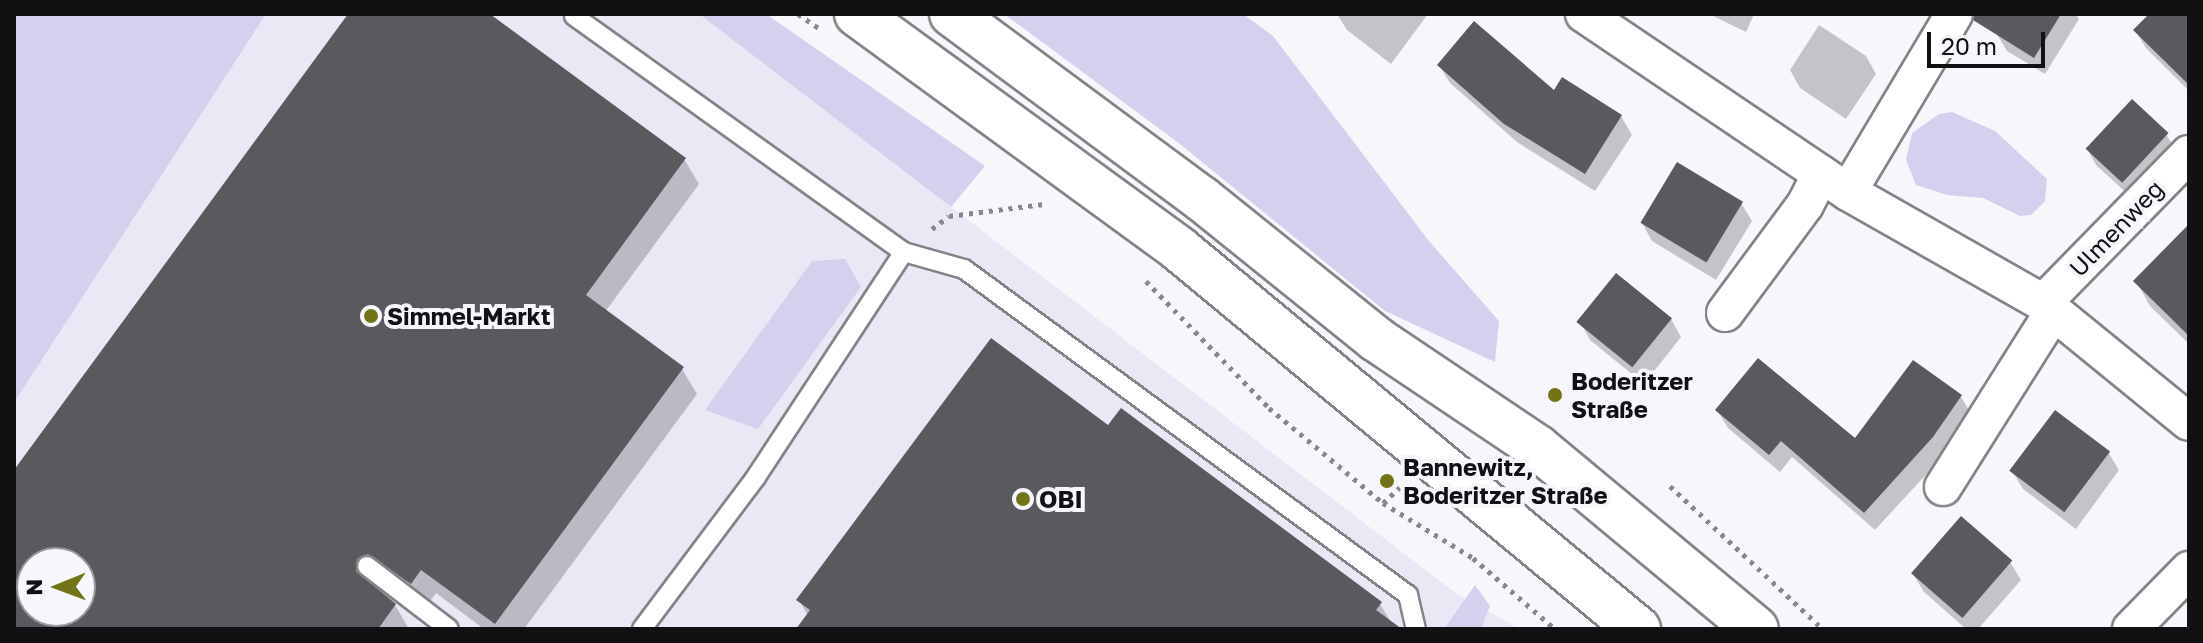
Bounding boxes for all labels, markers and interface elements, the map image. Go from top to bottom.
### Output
scale bar [1931,16,2049,66]
text: 20 m [1941,31,1997,60]
street label: Ulmenweg [2063,174,2169,282]
place label: Simmel-Markt [387,302,551,330]
marker: Simmel-Markt [362,307,380,325]
place label: Boderitzer Straße [1571,367,1693,423]
marker: Boderitzer Straße [1546,386,1564,404]
place label: Bannewitz, Boderitzer Straße [1403,453,1608,509]
marker: Bannewitz, Boderitzer Straße [1378,472,1396,490]
place label: OBI [1039,485,1083,513]
marker: OBI [1014,490,1032,508]
north arrow [16,547,96,627]
text: N [20,579,47,596]

